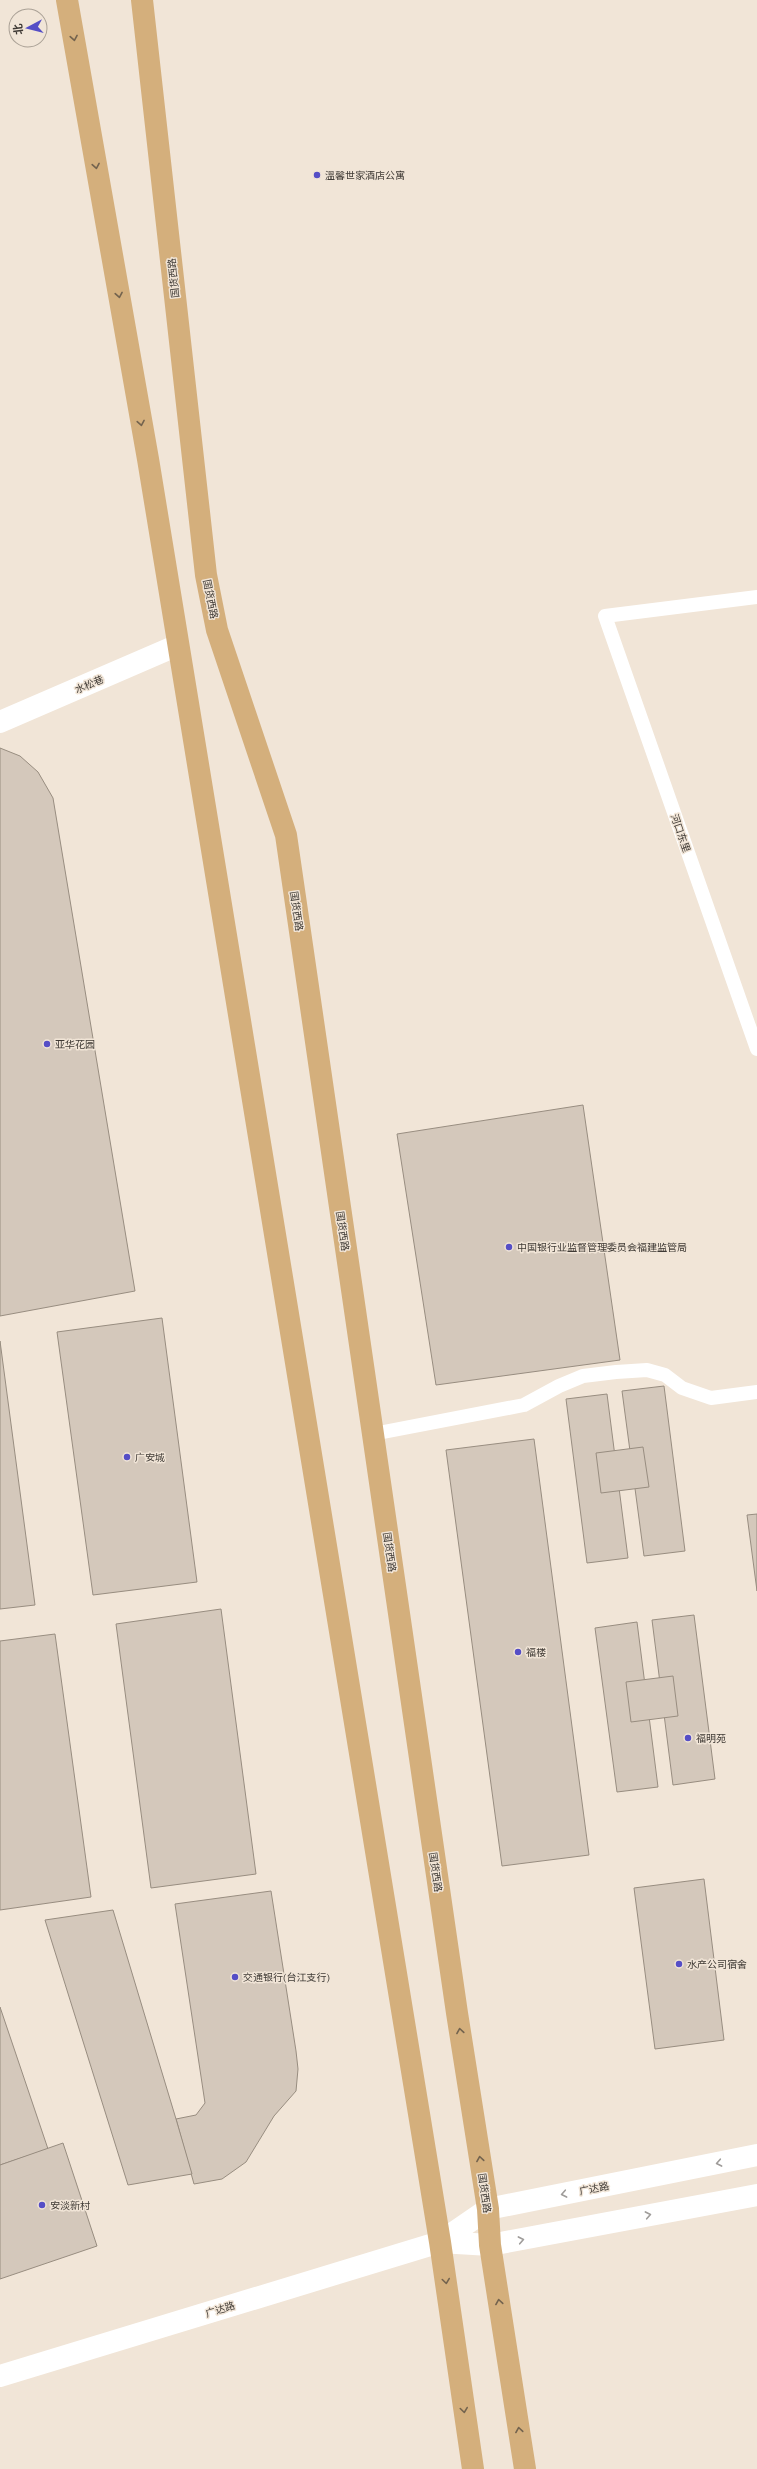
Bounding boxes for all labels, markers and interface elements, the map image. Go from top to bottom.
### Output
north arrow [8,8,48,48]
text: 北 [11,23,26,35]
one-way arrow [69,35,78,42]
one-way arrow [92,163,100,170]
marker: 溫馨世家酒店公寓 [312,170,322,180]
place label: 溫馨世家酒店公寓 [325,170,405,181]
street label: 国货西路 [166,257,181,298]
one-way arrow [114,291,123,298]
one-way arrow [137,419,145,426]
street label: 国货西路 [201,578,220,620]
street label: 水松巷 [73,674,105,695]
street label: 河口东里 [669,812,692,854]
street label: 国货西路 [288,890,305,932]
marker: 亚华花园 [42,1039,52,1049]
place label: 亚华花园 [55,1039,95,1050]
street label: 国货西路 [334,1210,351,1252]
marker: 中国银行业监督管理委员会福建监管局 [504,1242,514,1252]
place label: 中国银行业监督管理委员会福建监管局 [517,1242,687,1253]
marker: 广安城 [122,1452,132,1462]
place label: 广安城 [135,1452,165,1463]
street label: 国货西路 [381,1531,398,1573]
marker: 福楼 [513,1647,523,1657]
place label: 福楼 [526,1647,546,1658]
marker: 福明苑 [683,1733,693,1743]
place label: 福明苑 [696,1733,726,1744]
street label: 国货西路 [427,1851,444,1893]
marker: 水产公司宿舍 [674,1959,684,1969]
place label: 水产公司宿舍 [687,1959,747,1970]
marker: 交通银行(台江支行) [230,1972,240,1982]
place label: 交通银行(台江支行) [243,1972,330,1983]
one-way arrow [456,2028,465,2034]
one-way arrow [476,2156,485,2162]
one-way arrow [716,2158,722,2167]
street label: 国货西路 [476,2172,493,2214]
street label: 广达路 [578,2180,610,2197]
one-way arrow [561,2189,567,2197]
marker: 安淡新村 [37,2200,47,2210]
place label: 安淡新村 [50,2200,90,2211]
one-way arrow [645,2212,651,2220]
one-way arrow [517,2236,524,2244]
one-way arrow [441,2278,450,2284]
one-way arrow [495,2299,504,2305]
street label: 广达路 [204,2300,236,2319]
one-way arrow [459,2407,468,2413]
one-way arrow [515,2427,524,2434]

